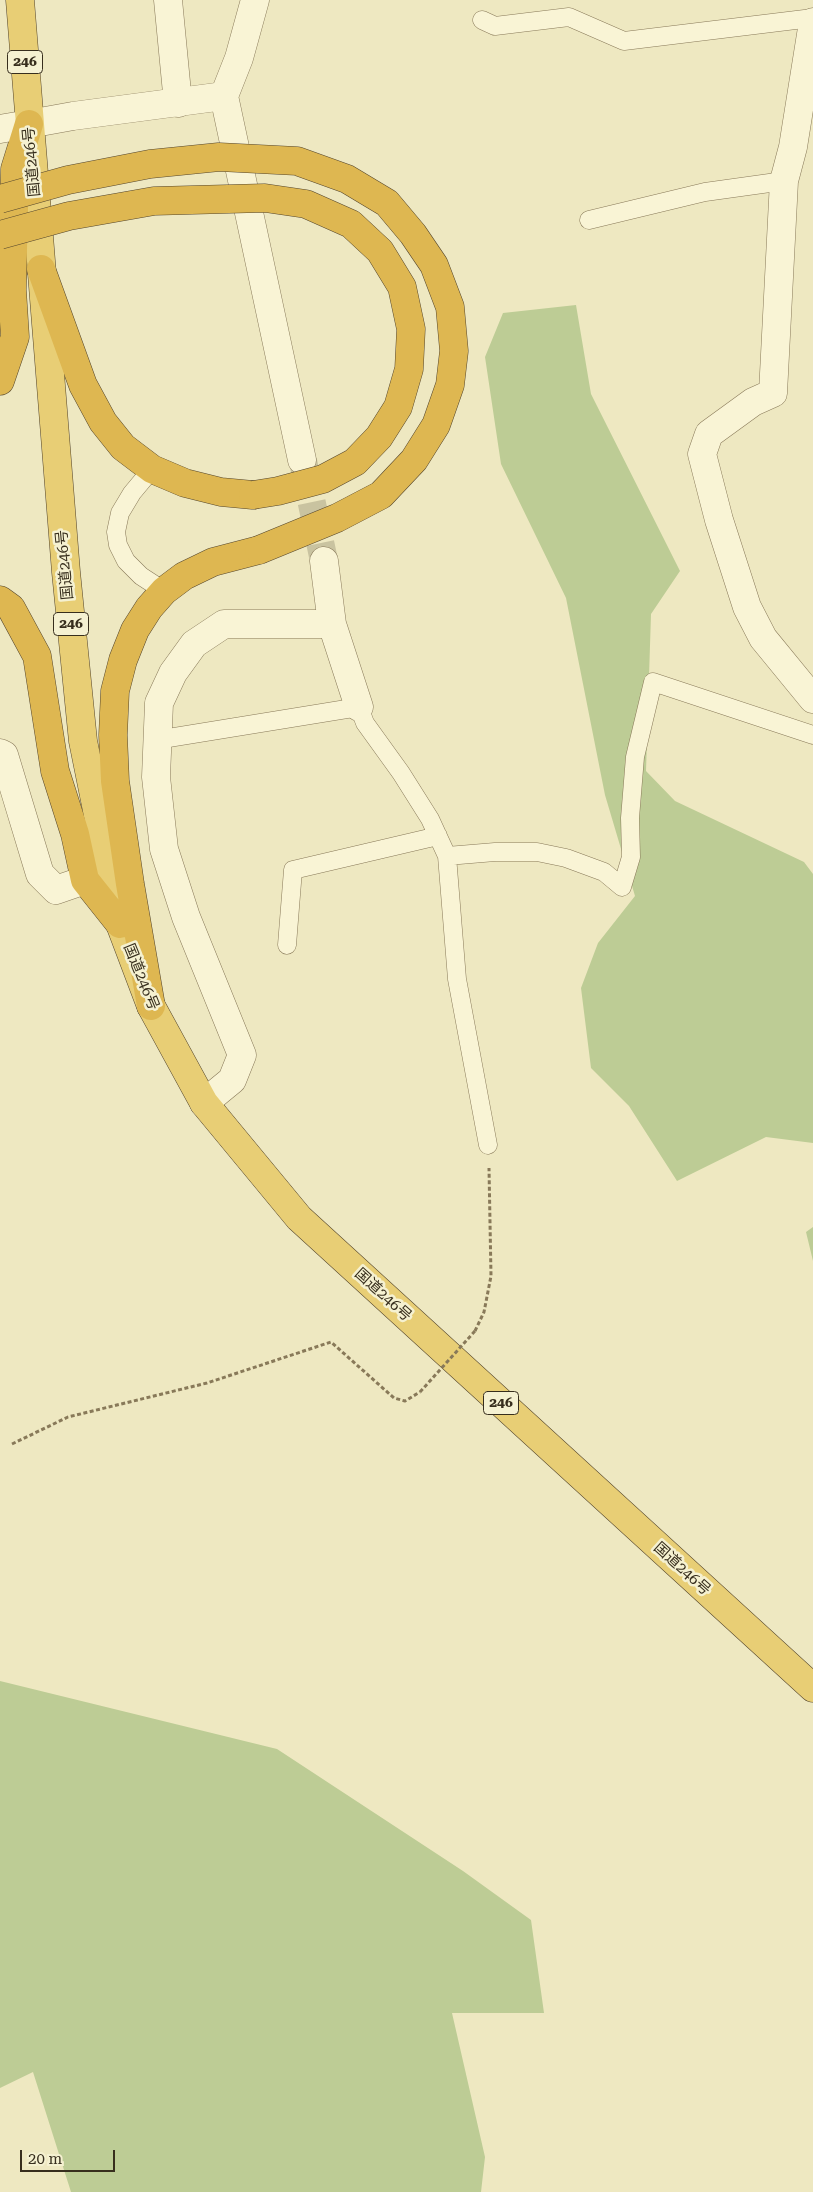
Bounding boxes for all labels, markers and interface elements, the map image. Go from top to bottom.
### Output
road number: 246 [8,51,42,74]
street label: 国道246号 [20,126,44,198]
street label: 国道246号 [53,529,77,601]
road number: 246 [54,612,88,636]
street label: 国道246号 [120,941,162,1013]
street label: 国道246号 [351,1265,415,1325]
road number: 246 [484,1392,518,1415]
street label: 国道246号 [650,1539,714,1599]
scale bar [22,2140,118,2172]
text: 20 m [28,2150,62,2168]

